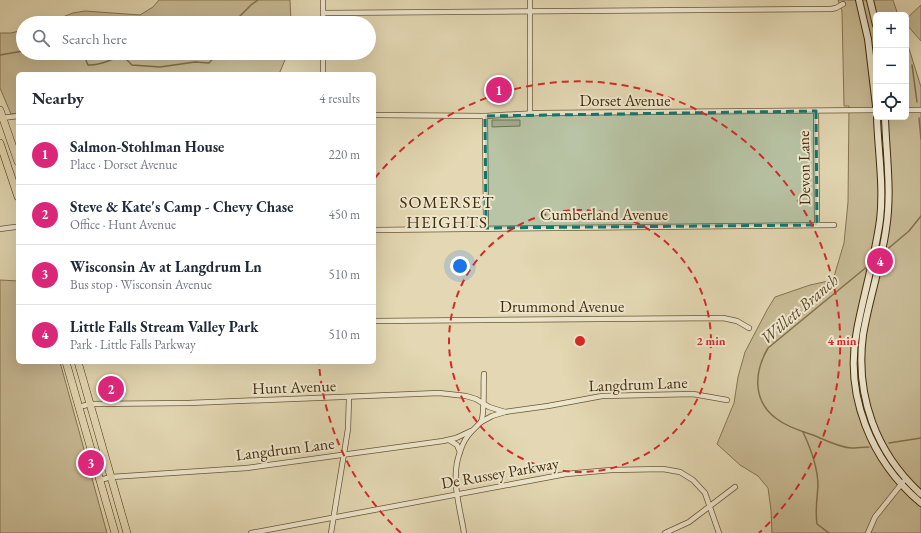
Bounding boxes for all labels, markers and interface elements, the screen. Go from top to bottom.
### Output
map controls [873,12,909,120]
button: + [873,12,909,48]
search box [16,16,376,60]
icon: search [30,27,52,49]
text: Search here [62,29,127,48]
button: − [873,48,909,84]
pin: 1 [486,75,512,105]
button: locate [873,84,909,120]
text: Nearby [32,87,84,109]
text: 4 results [319,90,360,107]
street label: Dorset Avenue [580,90,670,111]
street label: Devon Lane [793,130,815,206]
text: Salmon-Stohlman House [70,137,224,156]
text: 1 [42,146,48,163]
text: 220 m [329,146,360,163]
text: Place · Dorset Avenue [70,156,177,173]
district label: SOMERSET HEIGHTS [400,191,494,233]
text: Steve & Kate's Camp - Chevy Chase [70,197,293,216]
street label: Cumberland Avenue [540,204,668,225]
text: 2 [42,206,48,223]
text: 450 m [329,206,360,223]
text: Office · Hunt Avenue [70,216,176,233]
pin: 4 [867,246,893,276]
your location [450,256,470,276]
text: Wisconsin Av at Langdrum Ln [70,257,262,276]
text: 3 [42,266,48,283]
text: 510 m [329,266,360,283]
water label: Willett Branch [755,269,843,349]
text: Bus stop · Wisconsin Avenue [70,276,212,293]
street label: Drummond Avenue [500,296,624,317]
text: Little Falls Stream Valley Park [70,317,258,336]
text: 4 [42,326,48,343]
text: 510 m [329,326,360,343]
text: 2 min [696,333,726,349]
text: 4 min [827,333,857,349]
centre of rings [573,334,587,348]
text: Park · Little Falls Parkway [70,336,196,353]
street label: Langdrum Lane [588,372,688,396]
pin: 2 [98,374,124,404]
street label: Hunt Avenue [252,375,336,399]
street label: Langdrum Lane [235,433,335,465]
pin: 3 [78,448,104,478]
street label: De Russey Parkway [439,452,562,494]

